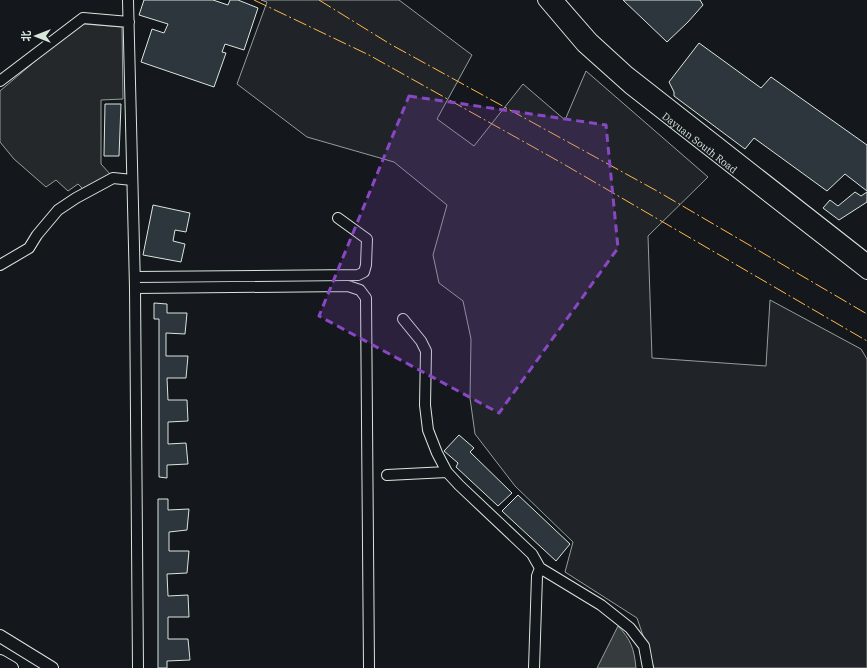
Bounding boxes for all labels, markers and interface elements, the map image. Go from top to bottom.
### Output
north arrow [16,16,56,56]
text: 北 [19,31,33,42]
street label: Dayuan South Road [660,109,740,176]

